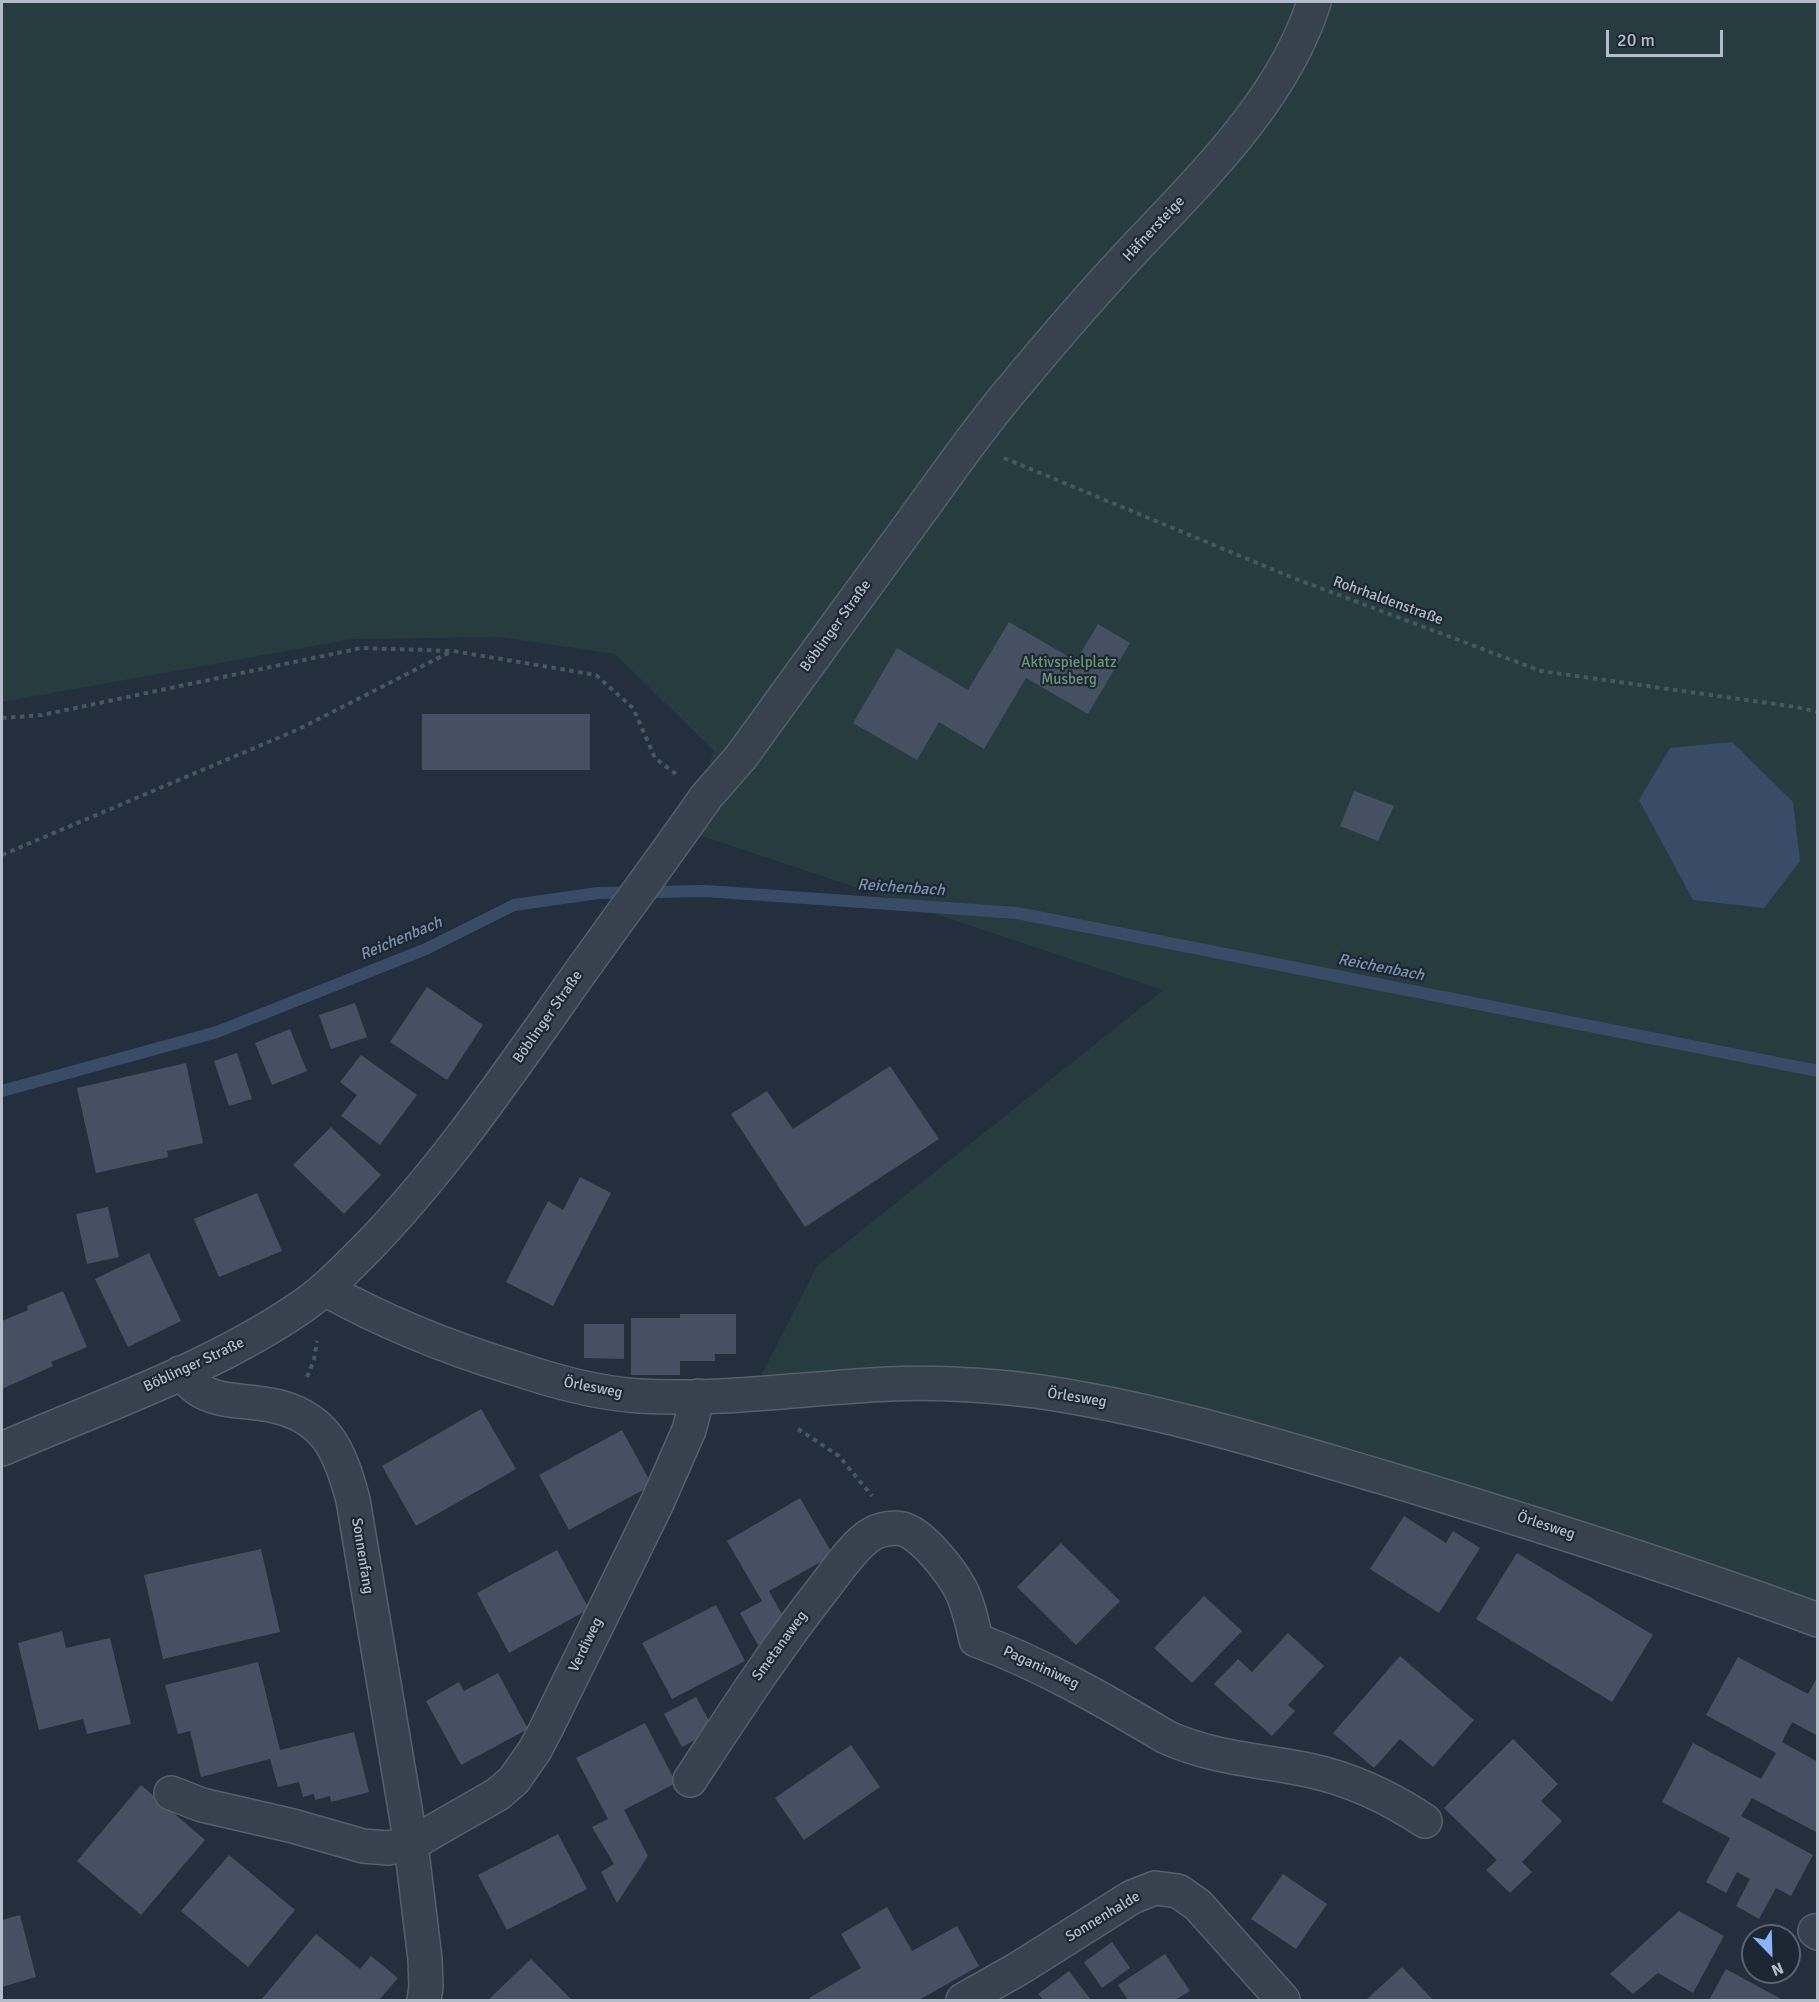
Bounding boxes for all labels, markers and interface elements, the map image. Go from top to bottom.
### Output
scale bar [1609,18,1726,56]
text: 20 m [1617,29,1655,51]
street label: Häfnersteige [1119,193,1189,265]
street label: Rohrhaldenstraße [1331,573,1445,629]
street label: Böblinger Straße [797,577,875,675]
park label: Aktivspielplatz Musberg [1021,654,1117,689]
water label: Reichenbach [857,875,945,901]
water label: Reichenbach [357,913,445,965]
water label: Reichenbach [1336,950,1426,986]
street label: Böblinger Straße [509,967,587,1067]
street label: Böblinger Straße [141,1334,247,1396]
street label: Örlesweg [562,1373,624,1403]
street label: Örlesweg [1046,1384,1108,1412]
street label: Örlesweg [1515,1508,1577,1544]
street label: Sonnenfang [347,1517,377,1595]
street label: Smetanaweg [749,1607,811,1685]
street label: Verdiweg [565,1615,607,1675]
street label: Paganiniweg [1000,1643,1082,1693]
street label: Sonnenhalde [1062,1888,1144,1946]
north arrow [1741,1924,1801,1984]
text: N [1768,1957,1786,1980]

